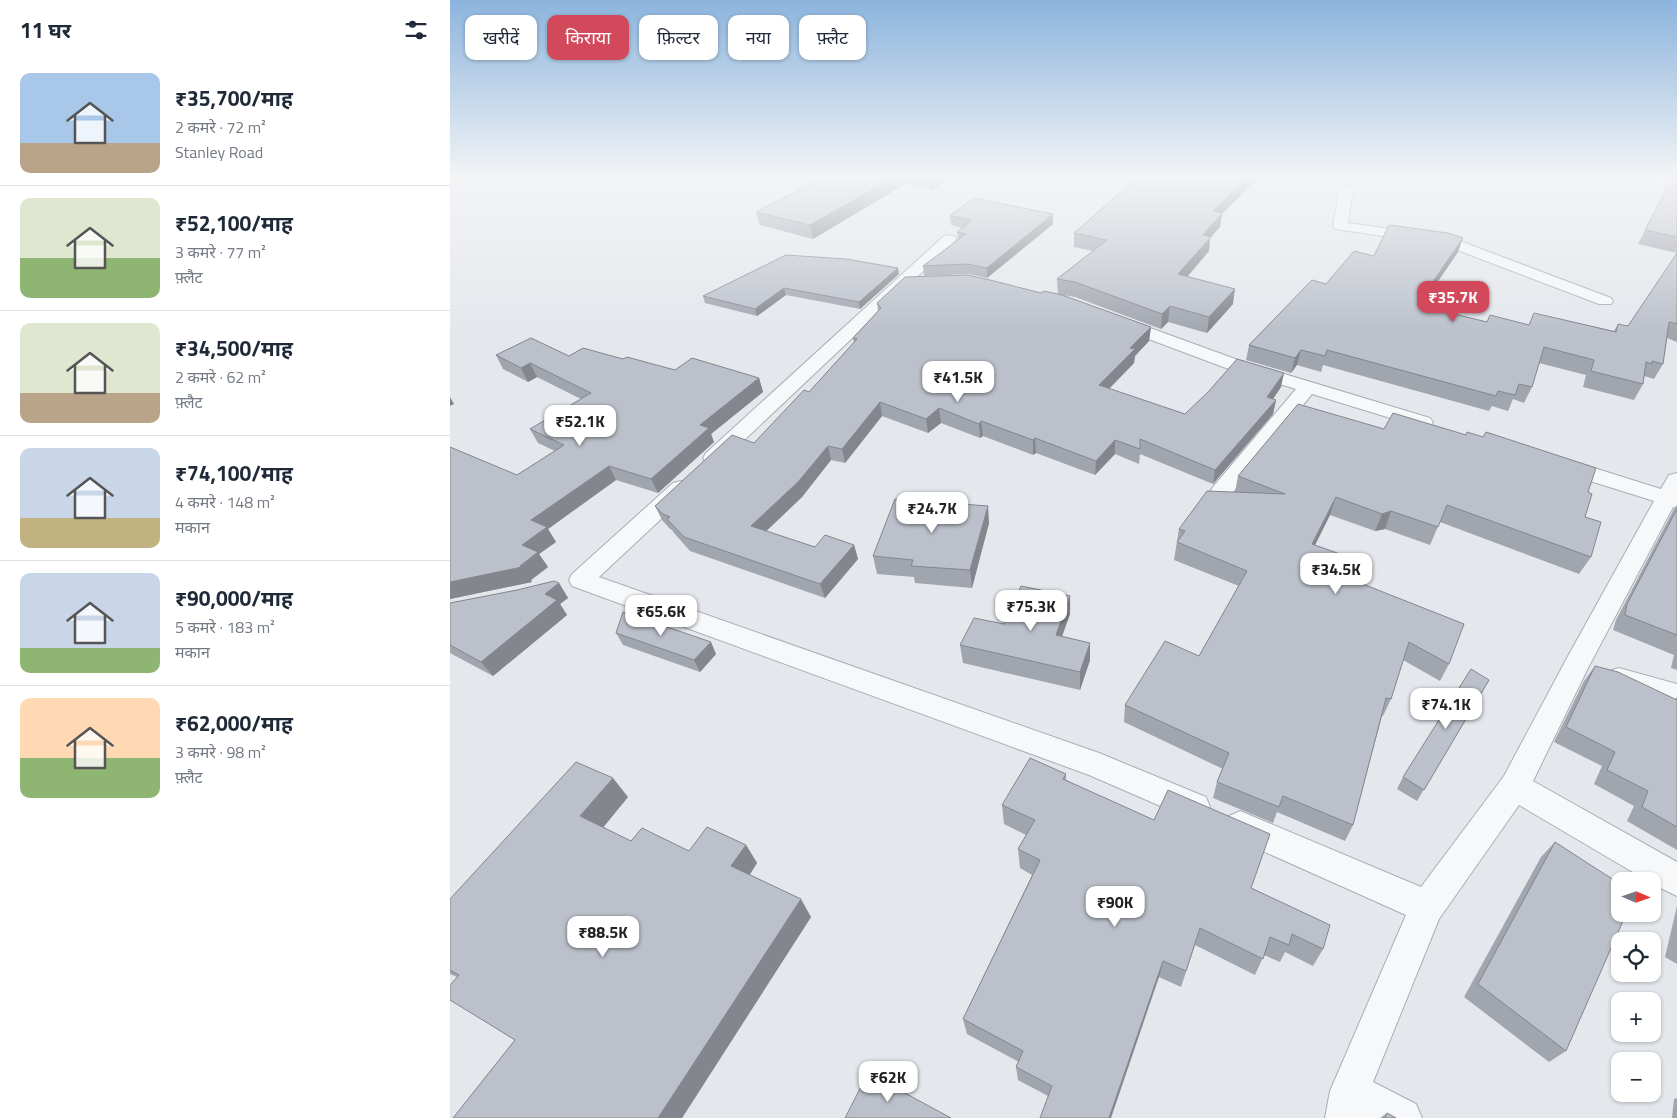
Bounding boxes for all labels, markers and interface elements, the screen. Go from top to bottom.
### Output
text: 11 घर [20,14,71,46]
chip: खरीदें [465,15,537,60]
chip: किराया [547,15,629,60]
chip: फ़िल्टर [639,15,718,60]
chip: नया [728,15,789,60]
chip: फ़्लैट [799,15,866,60]
icon: filters [402,16,430,44]
text: ₹35,700/माह [175,82,293,114]
icon: home [60,93,120,153]
text: 2 कमरे · 72 m² [175,115,266,139]
text: Stanley Road [175,140,263,164]
text: ₹52,100/माह [175,207,293,239]
icon: home [60,218,120,278]
text: 3 कमरे · 77 m² [175,240,266,264]
text: फ़्लैट [175,265,203,289]
pin: ₹35.7K [1412,280,1494,323]
text: ₹35.7K [1428,285,1478,309]
text: ₹34,500/माह [175,332,293,364]
icon: home [60,343,120,403]
pin: ₹41.5K [917,360,999,403]
text: 2 कमरे · 62 m² [175,365,266,389]
text: ₹41.5K [933,365,983,389]
text: फ़्लैट [175,390,203,414]
pin: ₹52.1K [539,404,621,447]
text: ₹52.1K [555,409,605,433]
text: ₹74,100/माह [175,457,293,489]
icon: home [60,468,120,528]
text: 4 कमरे · 148 m² [175,490,275,514]
pin: ₹24.7K [891,492,973,534]
text: ₹24.7K [907,496,957,520]
text: मकान [175,515,210,539]
pin: ₹34.5K [1295,552,1377,595]
text: ₹34.5K [1311,557,1361,581]
text: ₹90,000/माह [175,582,293,614]
pin: ₹75.3K [990,590,1072,632]
icon: home [60,593,120,653]
pin: ₹65.6K [620,594,702,637]
text: ₹75.3K [1006,594,1056,618]
text: ₹65.6K [636,599,686,623]
text: 5 कमरे · 183 m² [175,615,275,639]
text: मकान [175,640,210,664]
pin: ₹74.1K [1405,688,1487,730]
text: ₹74.1K [1421,692,1471,716]
text: ₹62,000/माह [175,707,293,739]
icon: home [60,718,120,778]
text: 3 कमरे · 98 m² [175,740,266,764]
text: फ़्लैट [175,765,203,789]
north arrow [1611,872,1661,922]
map controls [1611,872,1661,1102]
pin: ₹90K [1085,886,1145,928]
text: ₹90K [1097,890,1133,914]
pin: ₹88.5K [562,916,644,958]
text: ₹88.5K [578,920,628,944]
button: locate [1611,932,1661,982]
button: + [1611,992,1661,1042]
button: − [1611,1052,1661,1102]
pin: ₹62K [858,1060,918,1103]
text: ₹62K [870,1065,906,1089]

